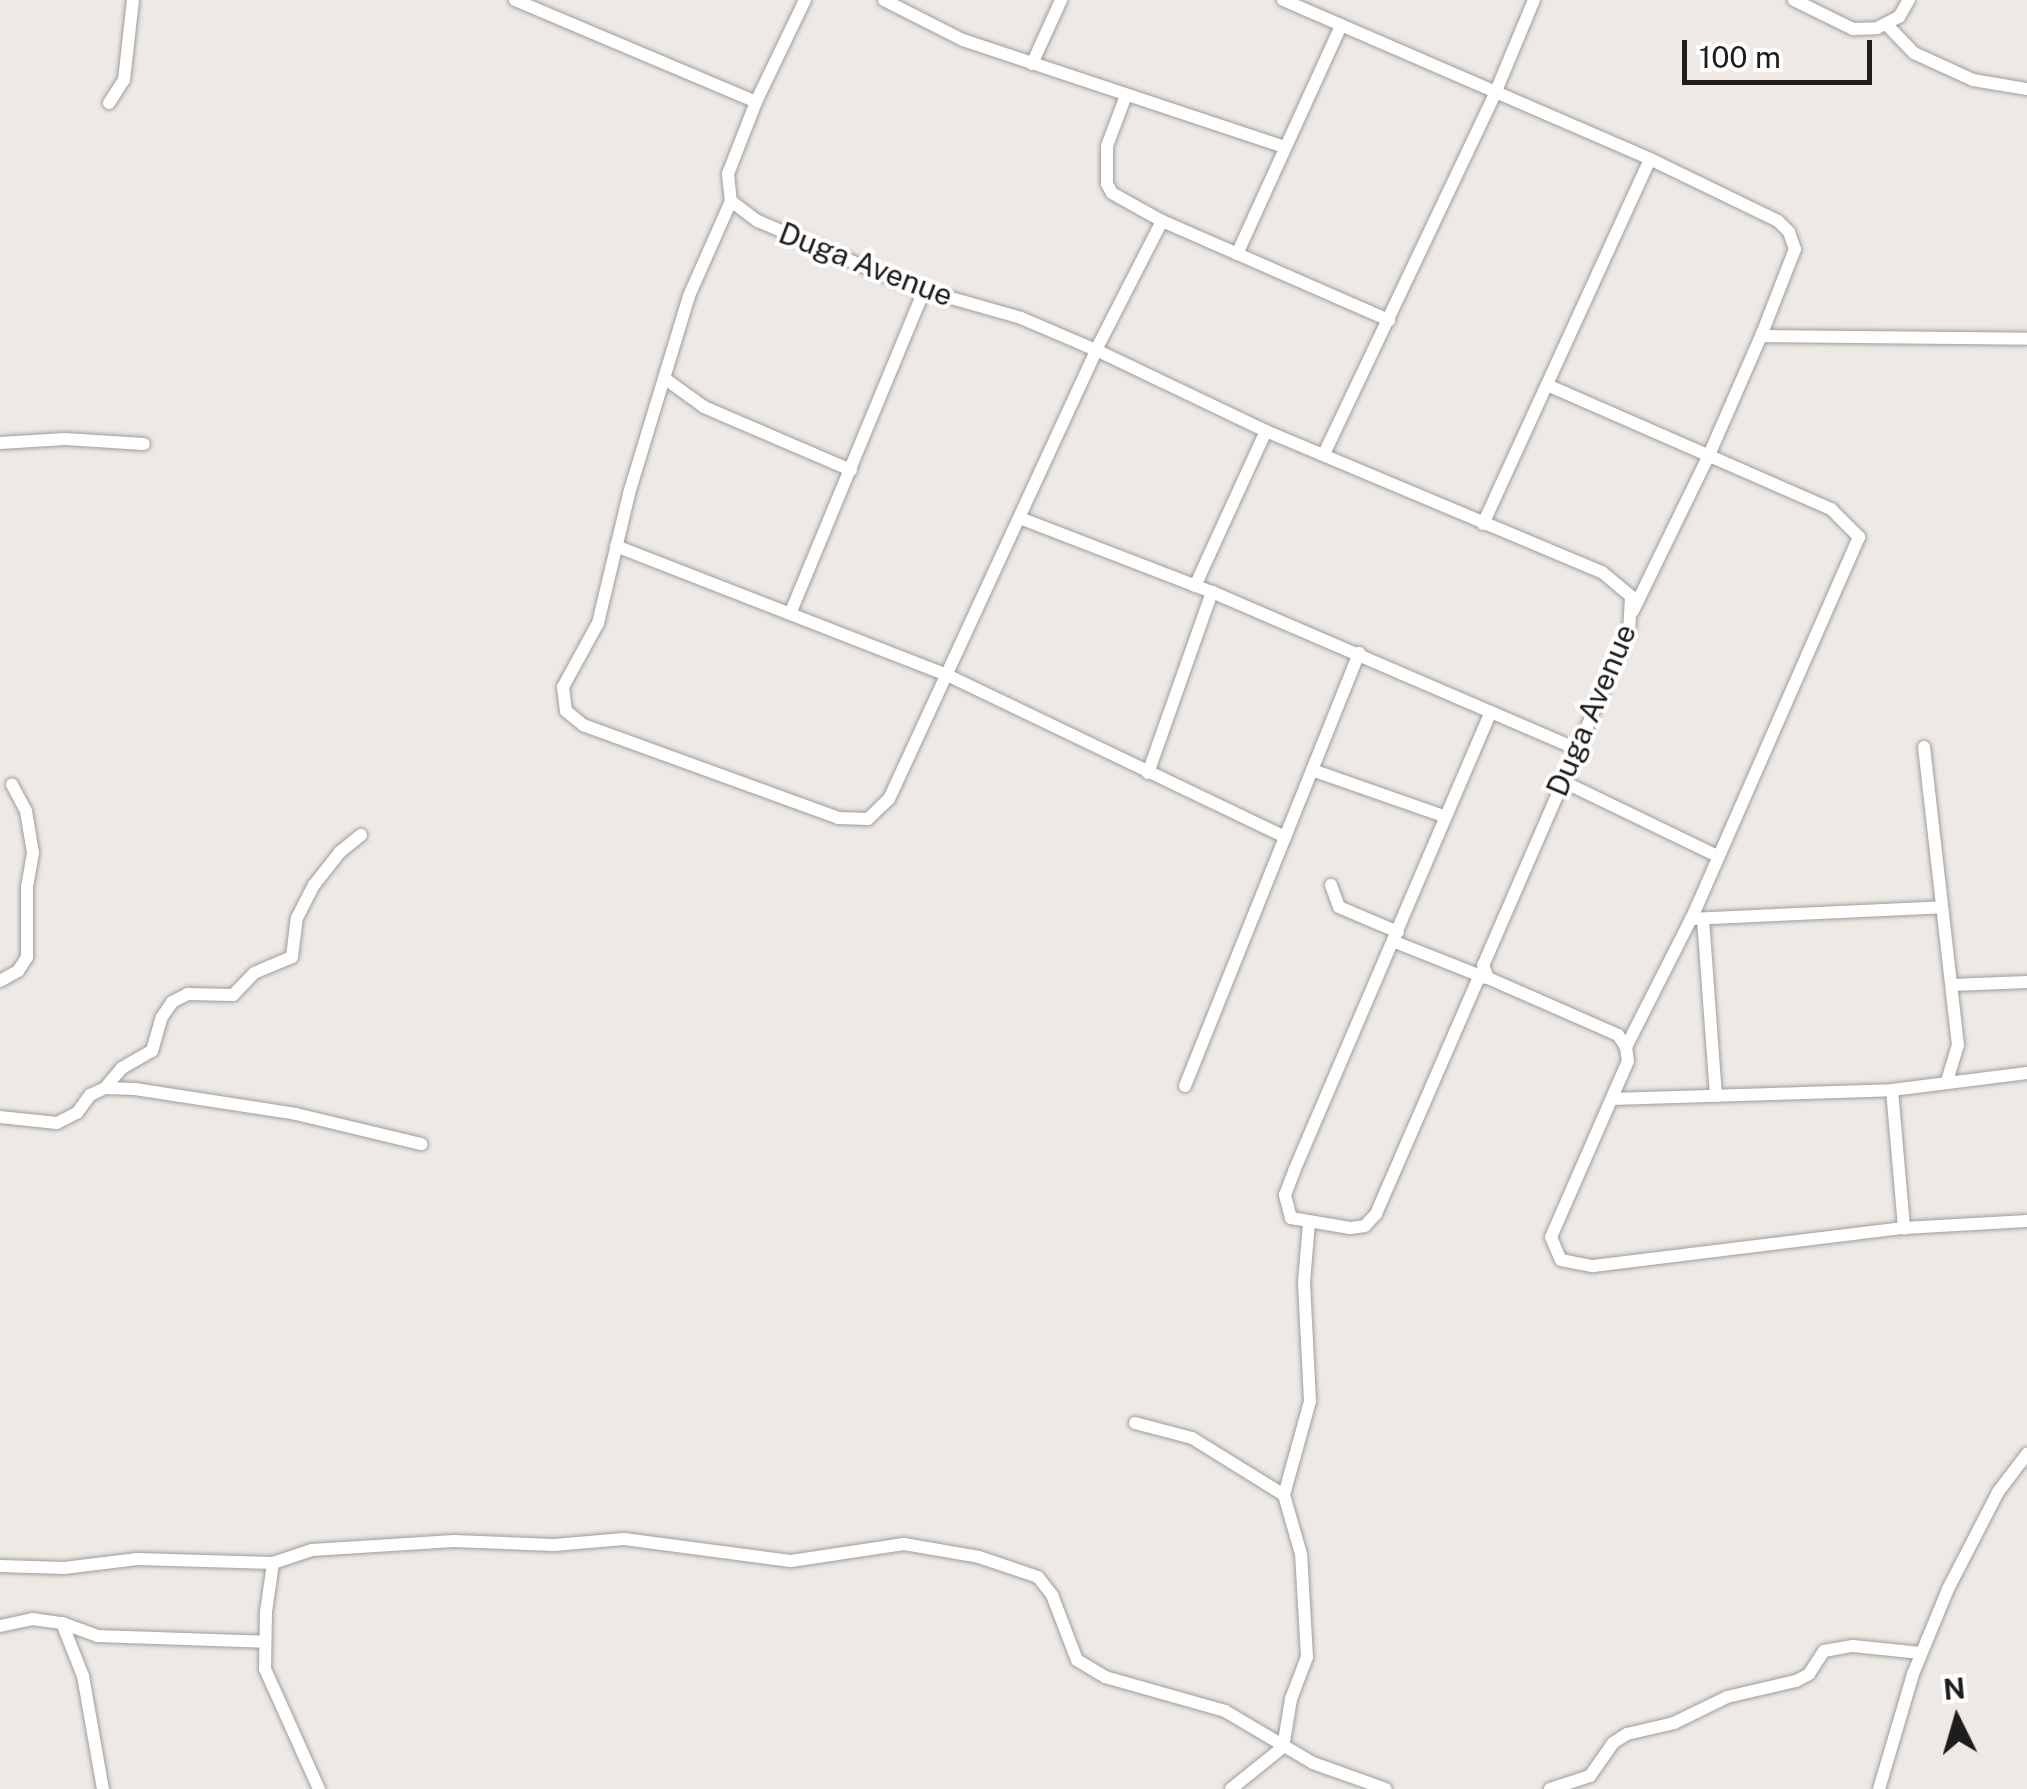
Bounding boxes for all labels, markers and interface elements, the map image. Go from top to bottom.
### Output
scale bar [1687,20,1877,82]
text: 100 m [1699,39,1781,75]
street label: Duga Avenue [774,214,958,314]
street label: Duga Avenue [1539,619,1643,801]
north arrow [1907,1669,2007,1769]
text: N [1942,1671,1967,1706]

